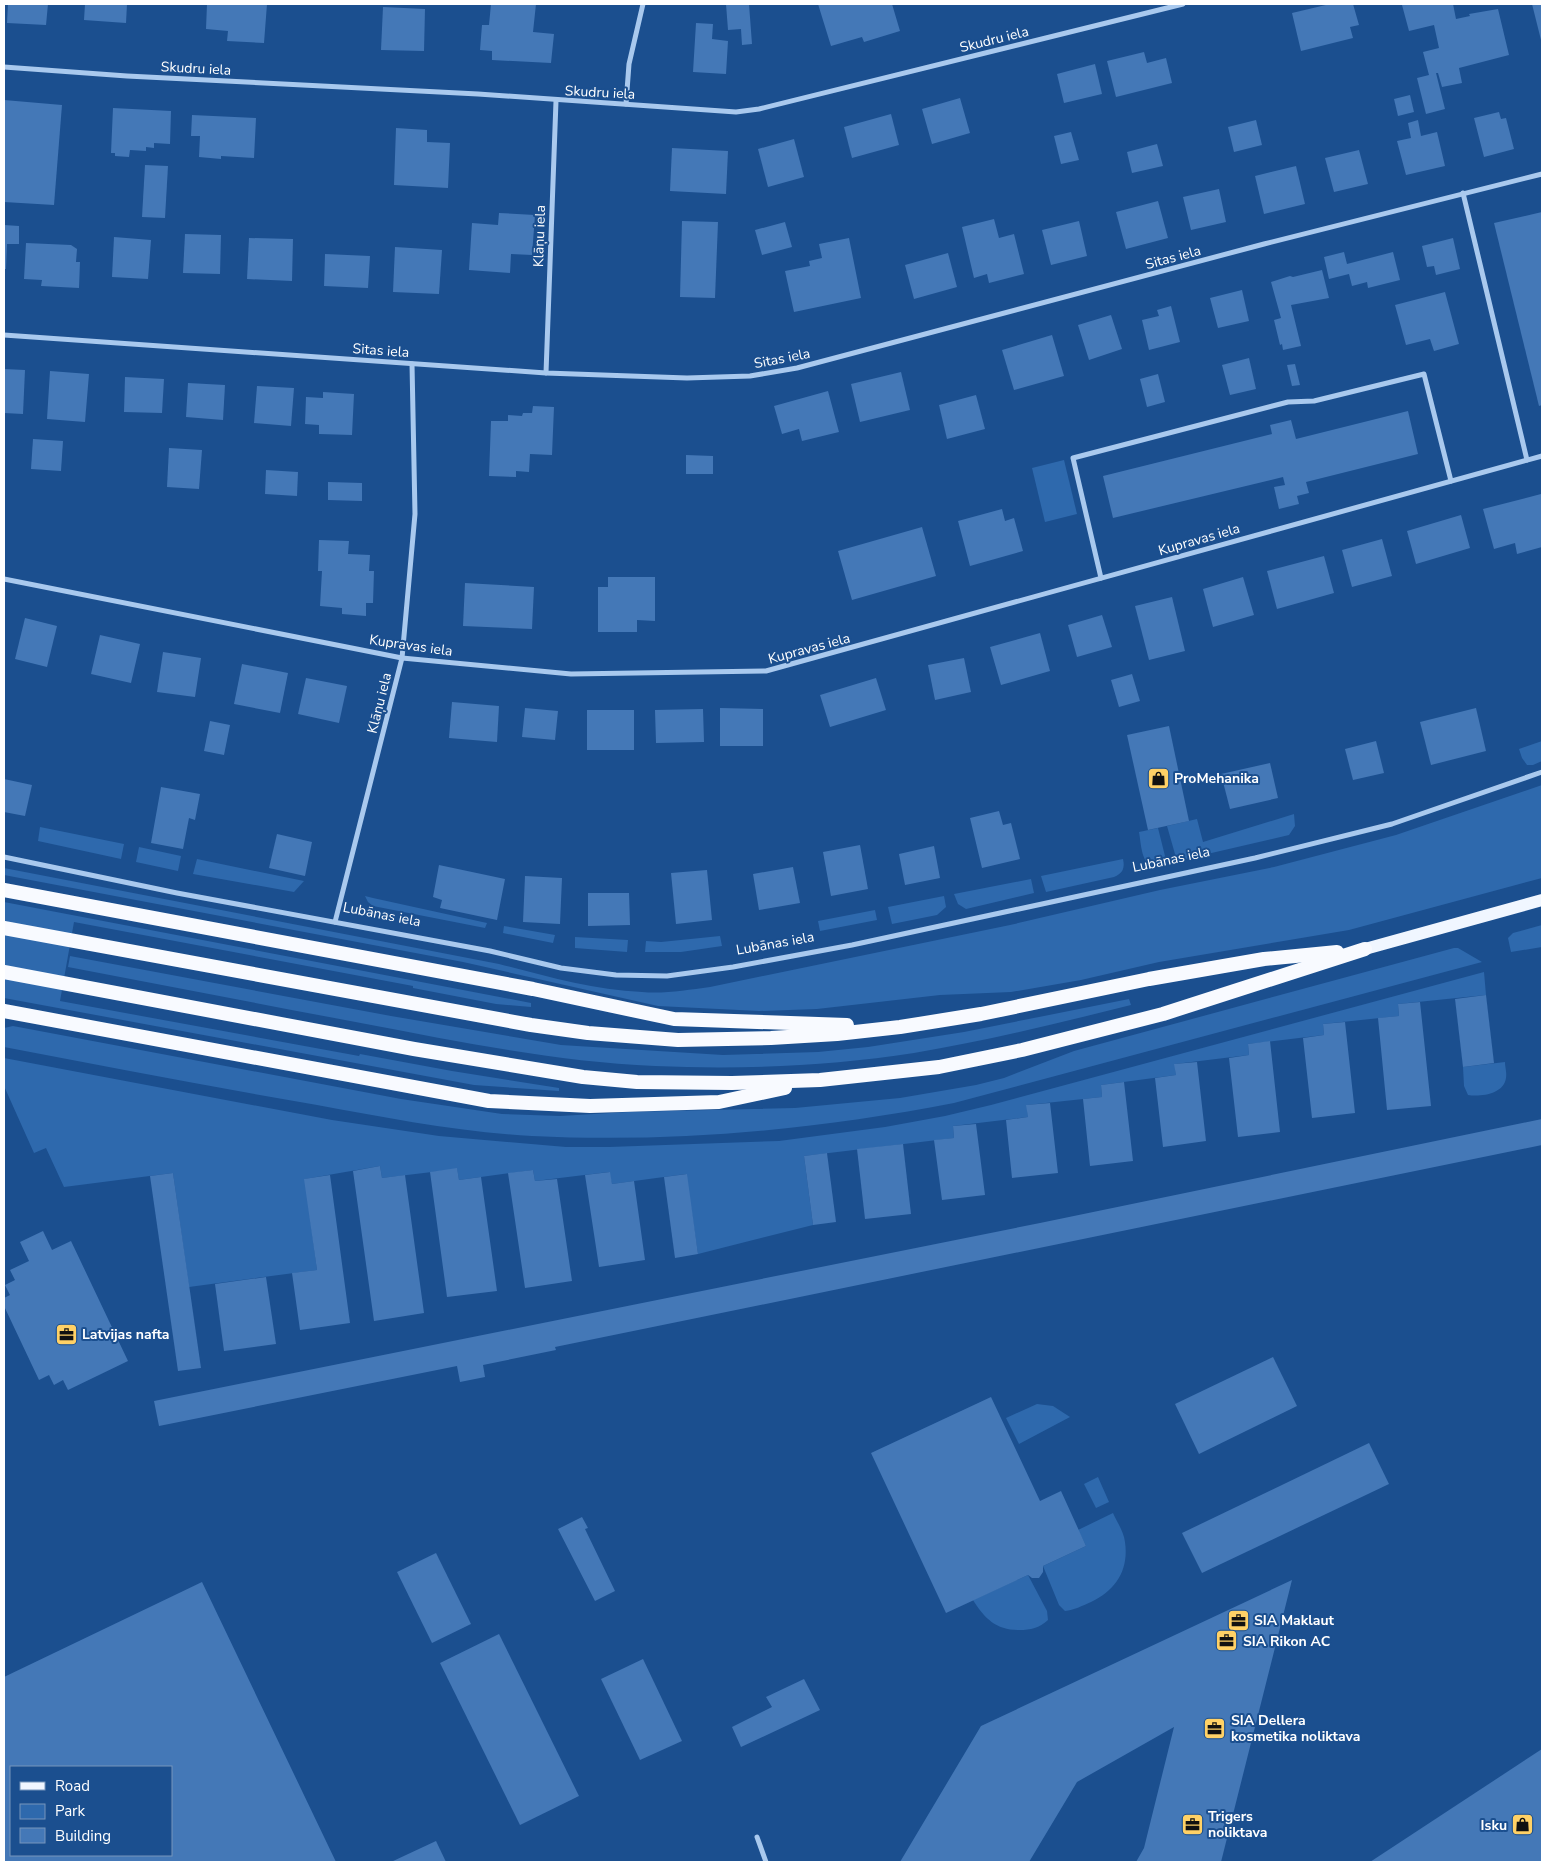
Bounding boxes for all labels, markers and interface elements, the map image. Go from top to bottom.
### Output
street label: Skudru iela [958,22,1031,57]
street label: Skudru iela [160,57,232,80]
street label: Skudru iela [564,81,636,104]
street label: Klāņu iela [529,205,550,267]
street label: Sitas iela [1143,241,1203,274]
street label: Sitas iela [352,339,410,362]
street label: Sitas iela [752,344,812,373]
street label: Kupravas iela [1156,519,1242,560]
street label: Kupravas iela [766,628,852,669]
street label: Kupravas iela [368,630,454,661]
street label: Klāņu iela [363,671,396,735]
shop icon: ProMehanika [1146,766,1170,790]
place label: ProMehanika [1174,769,1259,788]
street label: Lubānas iela [1131,842,1212,877]
street label: Lubānas iela [341,898,422,931]
street label: Lubānas iela [735,927,816,960]
office icon: Latvijas nafta [54,1322,78,1346]
place label: Latvijas nafta [82,1325,169,1344]
office icon: SIA Maklaut [1226,1608,1250,1632]
place label: SIA Maklaut [1254,1611,1335,1630]
office icon: SIA Rikon AC [1215,1629,1239,1653]
place label: SIA Rikon AC [1243,1632,1331,1651]
place label: SIA Dellera kosmetika noliktava [1231,1711,1360,1746]
office icon: SIA Dellera kosmetika noliktava [1203,1716,1227,1740]
legend [10,1766,172,1856]
text: Road [55,1776,90,1796]
text: Park [55,1801,85,1821]
place label: Trigers noliktava [1208,1807,1267,1842]
office icon: Trigers noliktava [1180,1812,1204,1836]
shop icon: Isku [1511,1813,1535,1837]
place label: Isku [1481,1816,1507,1835]
text: Building [55,1826,111,1846]

